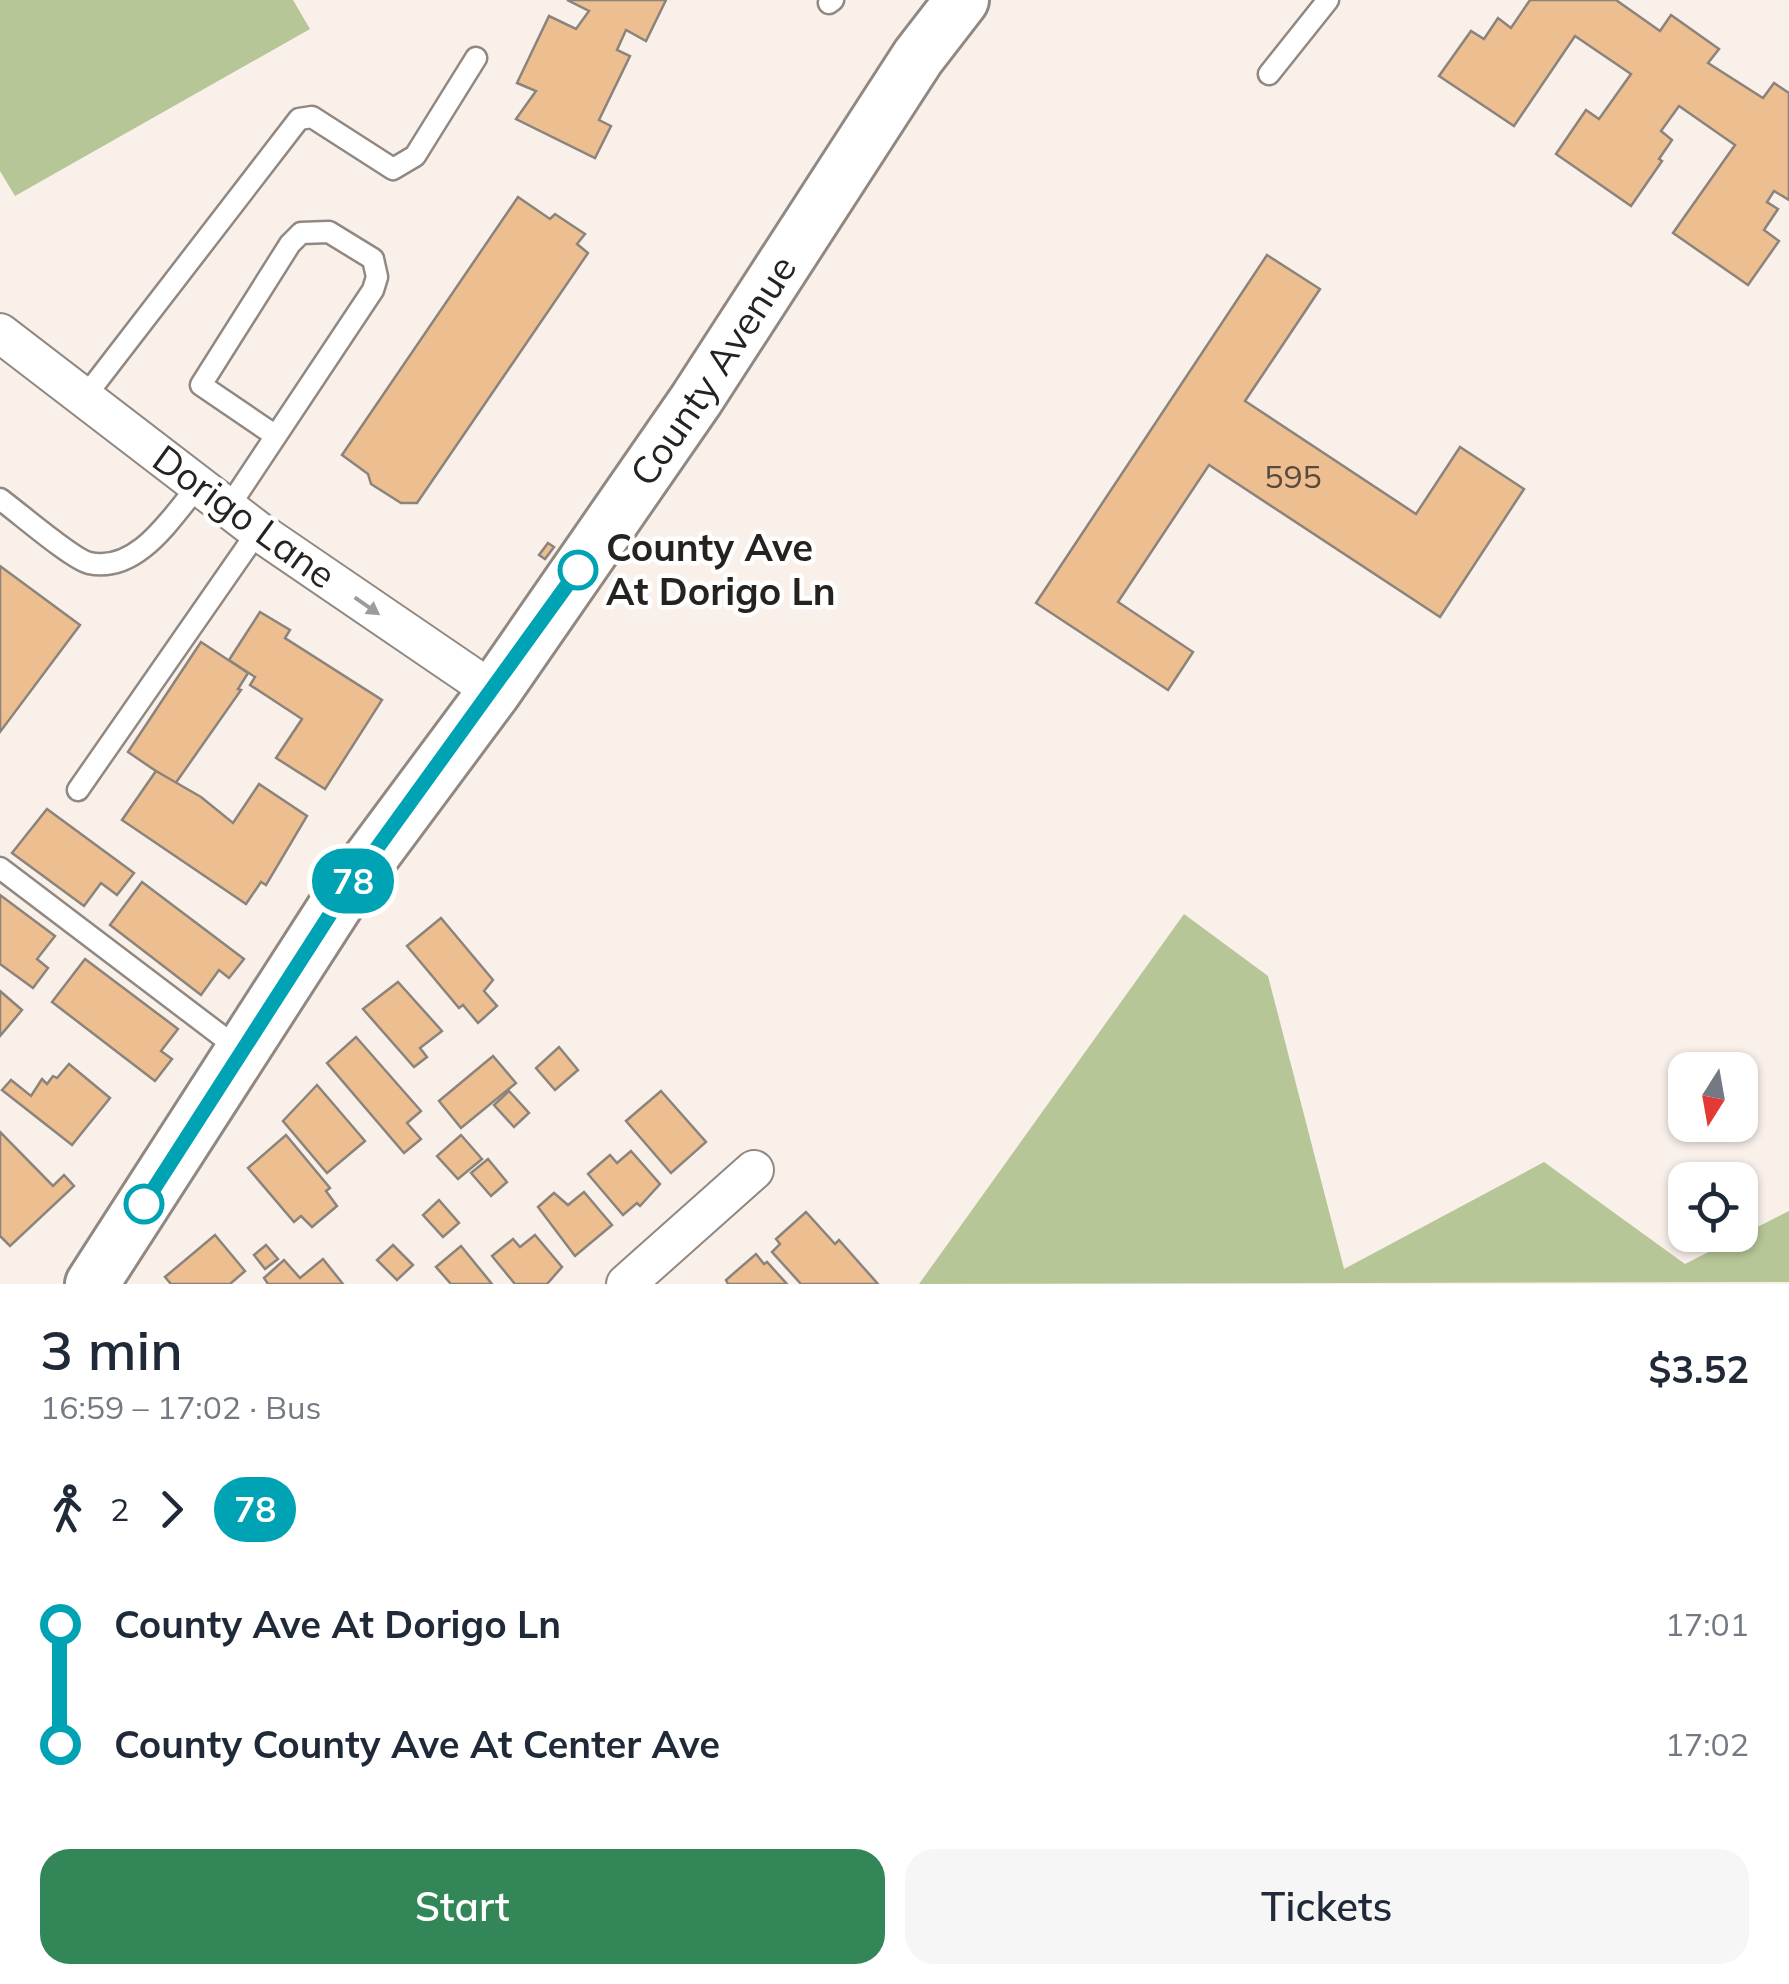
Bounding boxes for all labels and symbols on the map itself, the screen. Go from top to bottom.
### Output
street label: County Avenue [619,246,806,495]
street label: Dorigo Lane [144,434,345,598]
house number: 595 [1264,456,1322,496]
place label: County Ave At Dorigo Ln [606,523,836,615]
marker: County Ave At Dorigo Ln [559,551,597,589]
one-way arrow [354,596,381,615]
line badge: 78 [308,848,398,914]
north arrow [1668,1052,1758,1142]
unlabelled marker [125,1185,163,1223]

